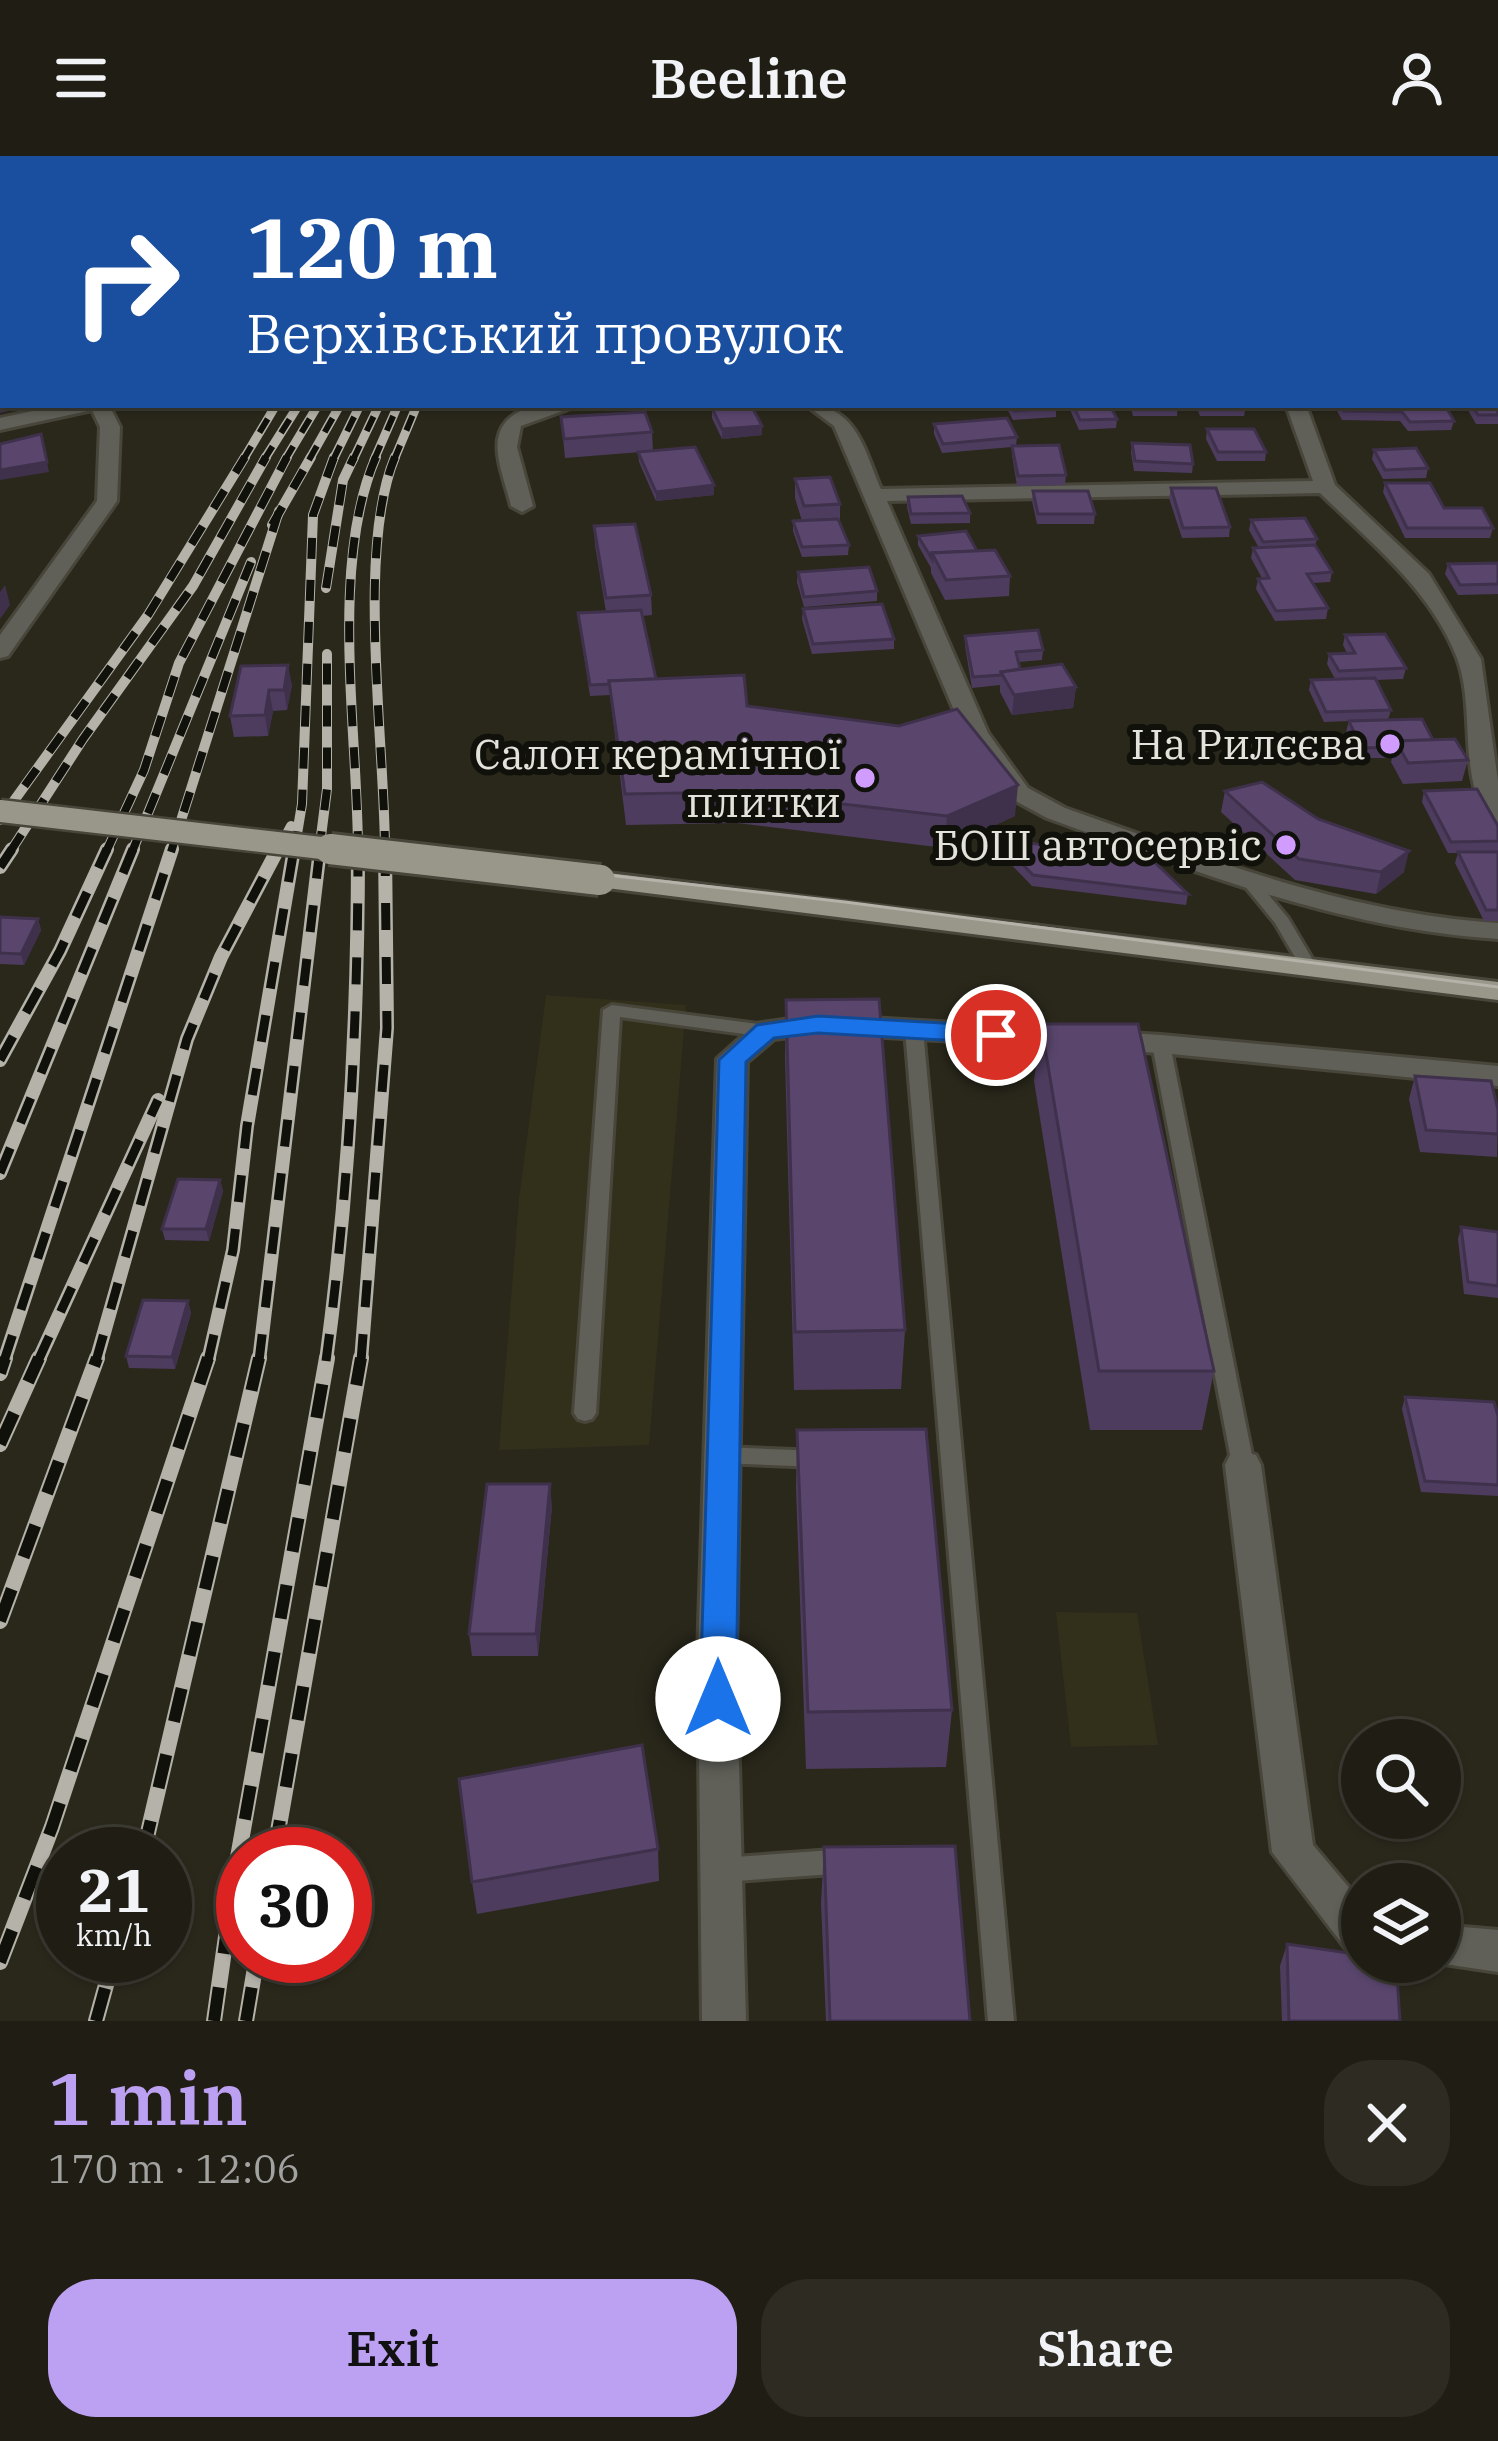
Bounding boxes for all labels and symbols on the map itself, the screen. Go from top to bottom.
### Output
place label: На Рилєєва [1130,716,1366,771]
place label: Салон керамічної плитки [474,726,841,829]
marker: На Рилєєва [1377,731,1403,757]
marker: Салон керамічної плитки [852,765,878,791]
place label: БОШ автосервіс [933,817,1262,872]
marker: БОШ автосервіс [1273,832,1299,858]
pin [945,984,1047,1086]
position arrow [655,1636,781,1762]
speed limit sign: 30 [216,1827,372,1983]

